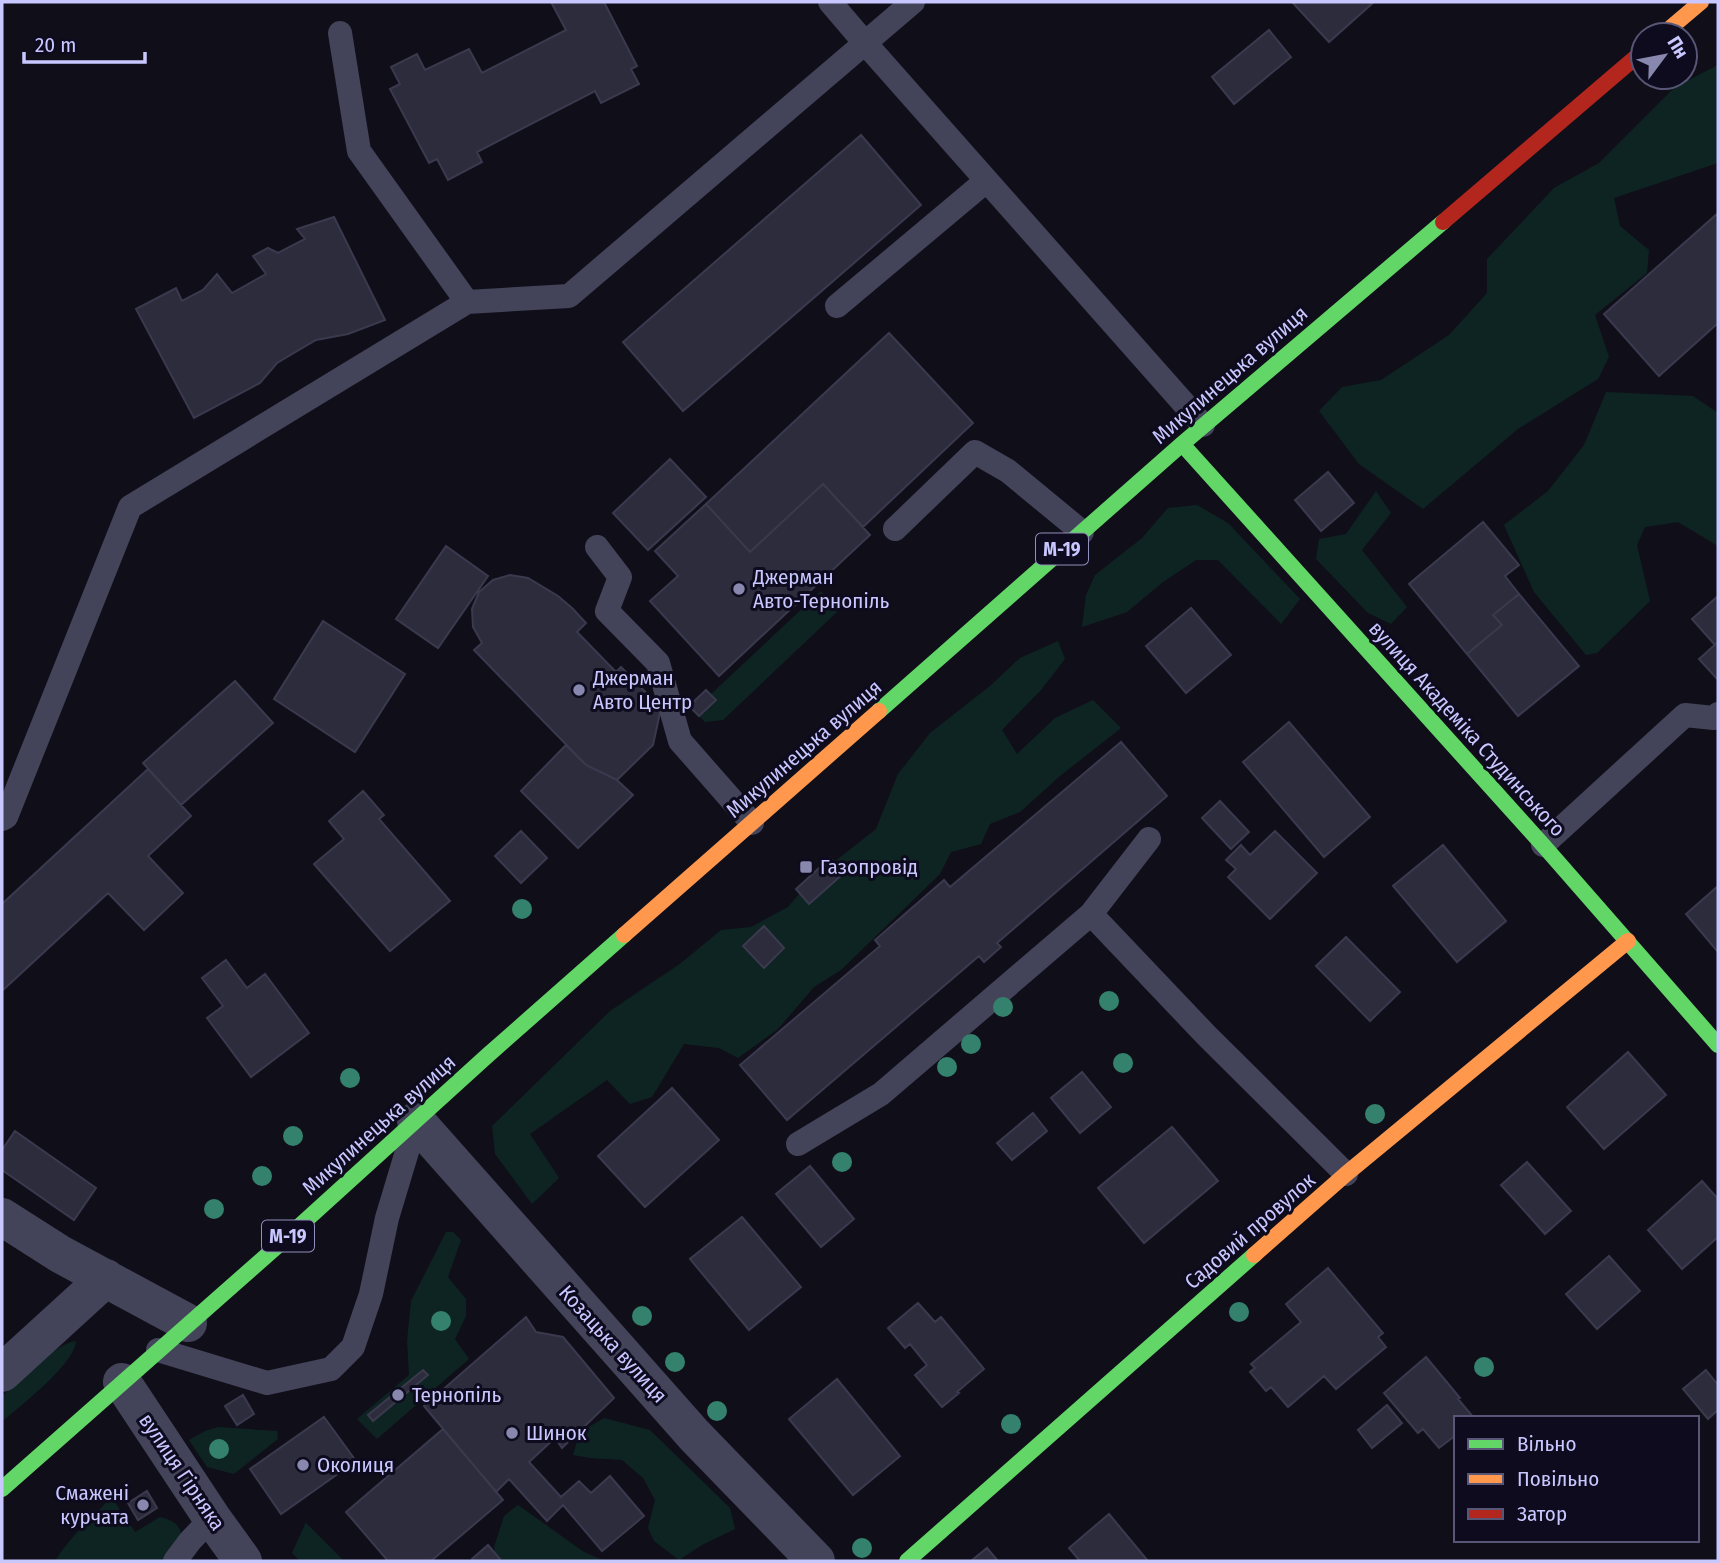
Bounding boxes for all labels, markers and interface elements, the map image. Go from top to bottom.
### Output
scale bar [24,21,145,65]
north arrow [1629,21,1699,91]
text: 20 m [35,32,76,58]
text: Пн [1663,32,1693,62]
street label: Микулинецька вулиця [1147,300,1313,450]
road number: М-19 [1036,534,1088,564]
place label: Джерман Авто-Тернопіль [752,564,890,614]
marker: Джерман Авто-Тернопіль [731,581,747,597]
street label: вулиця Академіка Студинського [1363,616,1571,842]
place label: Джерман Авто Центр [592,665,692,715]
street label: Микулинецька вулиця [721,674,887,824]
marker: Джерман Авто Центр [571,682,587,698]
place label: Газопровід [820,854,918,880]
marker: Газопровід [798,859,814,875]
street label: Микулинецька вулиця [297,1049,461,1201]
street label: Садовий провулок [1179,1167,1321,1295]
road number: М-19 [262,1220,314,1252]
street label: Козацька вулиця [553,1280,673,1408]
place label: Тернопіль [412,1382,502,1408]
marker: Тернопіль [390,1387,406,1403]
street label: вулиця Гірняка [133,1409,231,1535]
legend [1454,1416,1699,1542]
place label: Шинок [526,1420,587,1446]
marker: Шинок [504,1425,520,1441]
text: Вільно [1517,1431,1577,1457]
place label: Околиця [317,1452,394,1478]
marker: Околиця [295,1457,311,1473]
text: Повільно [1517,1466,1599,1492]
place label: Смажені курчата [55,1480,129,1530]
marker: Смажені курчата [135,1497,151,1513]
text: Затор [1517,1501,1567,1527]

